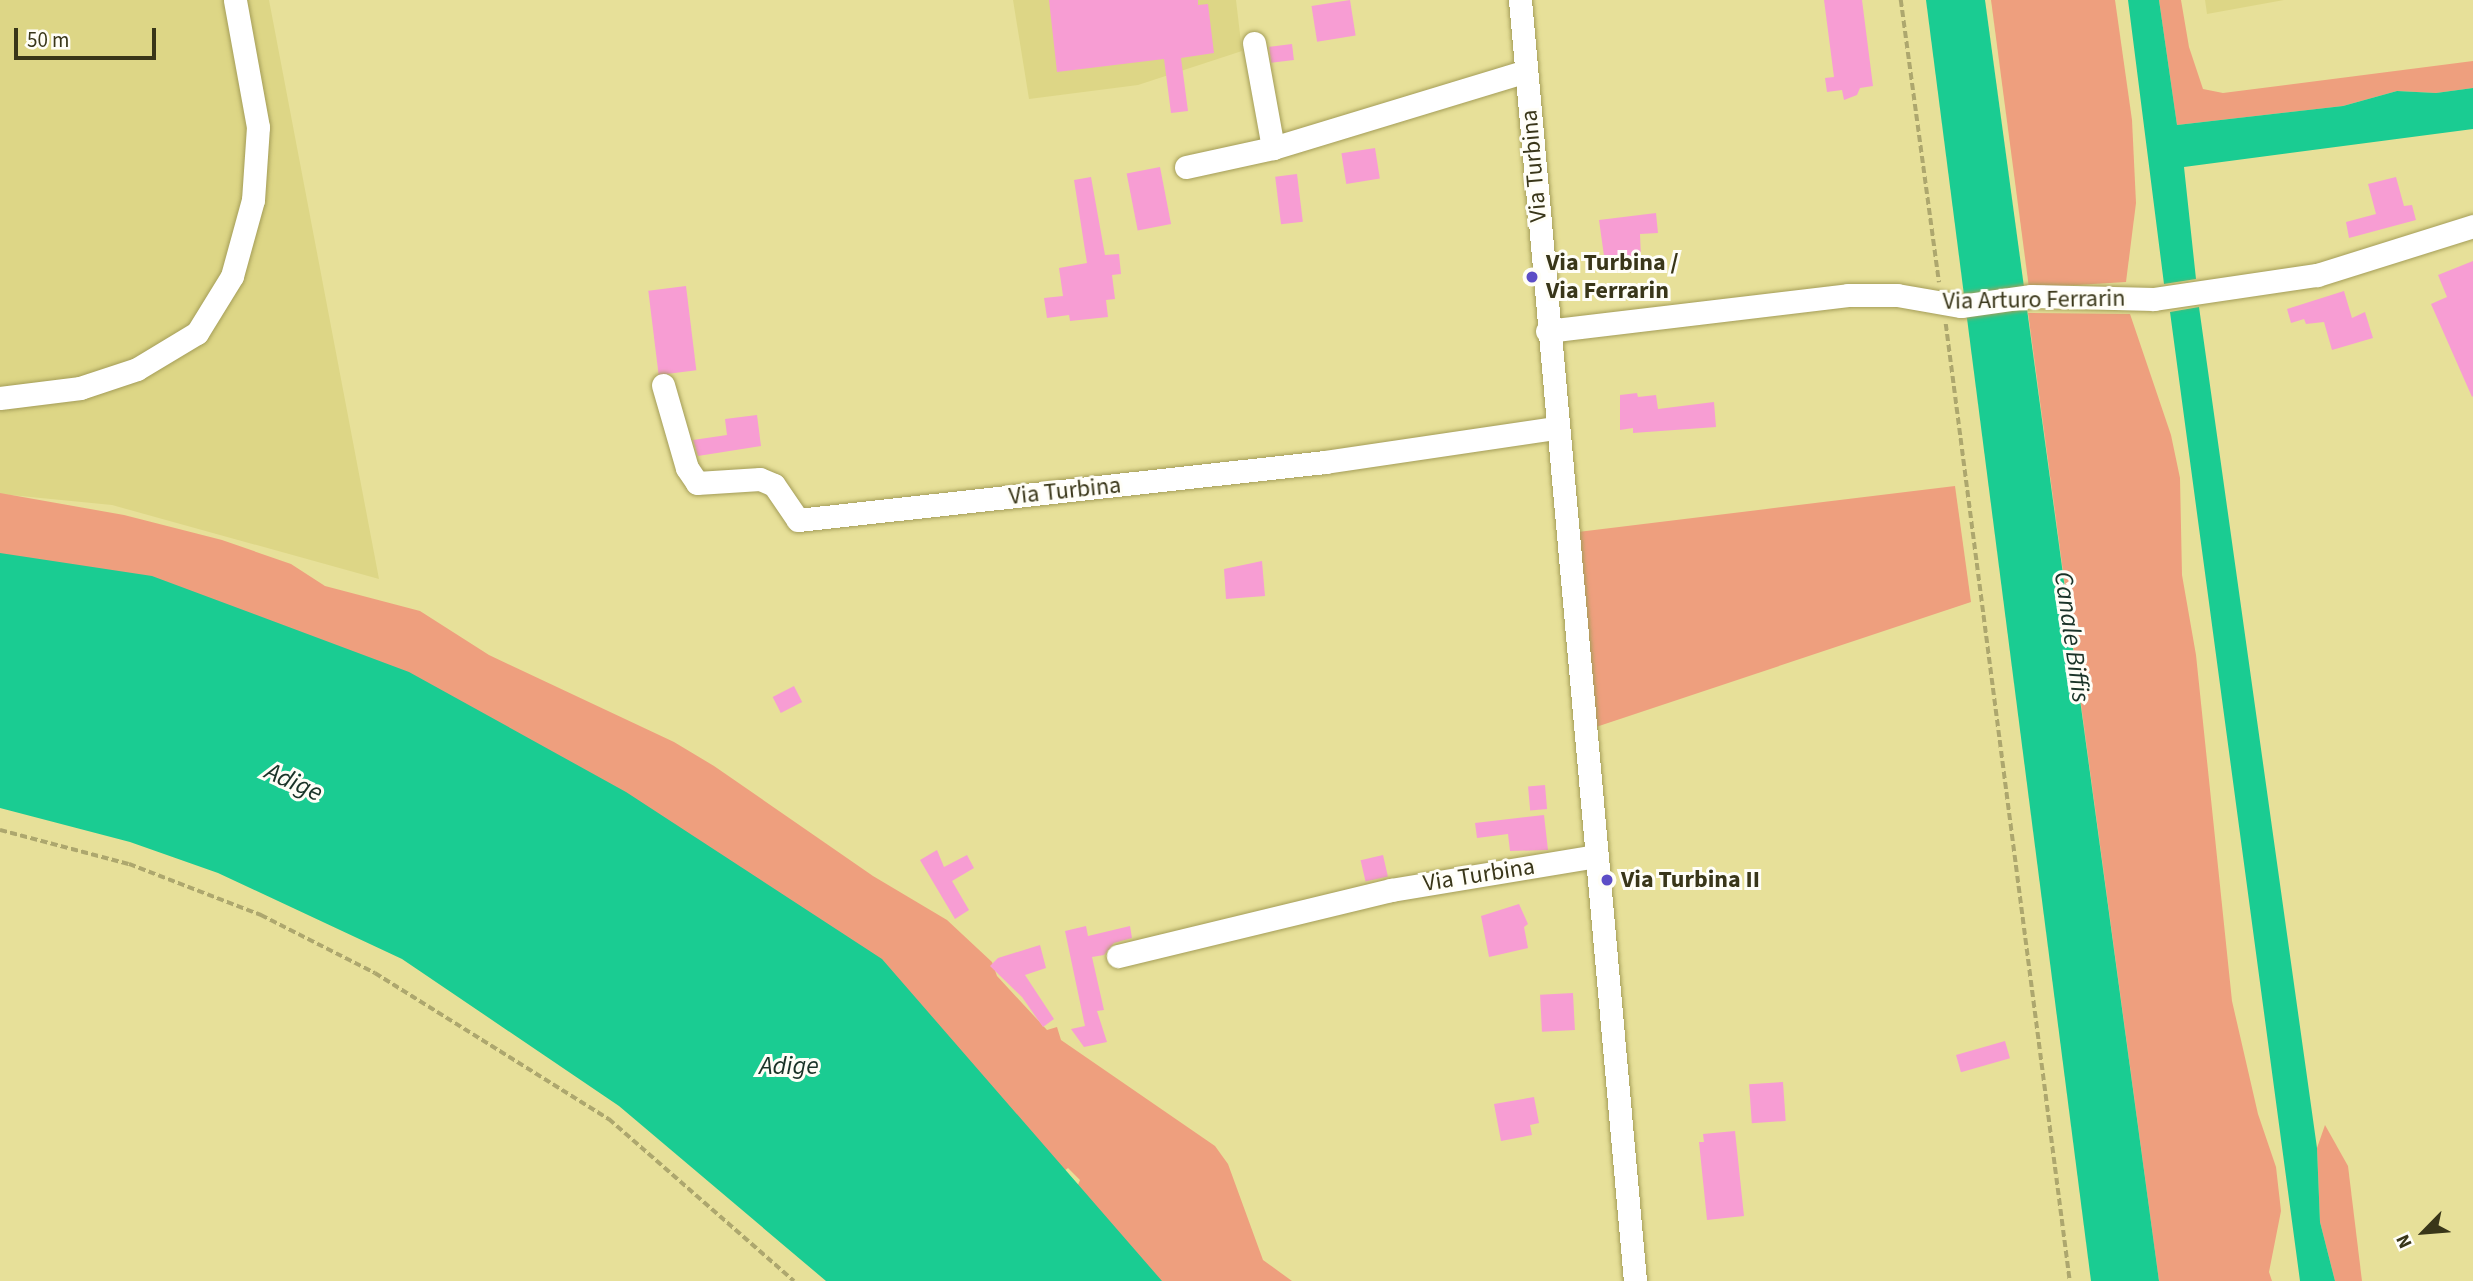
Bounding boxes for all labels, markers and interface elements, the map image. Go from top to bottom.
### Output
scale bar [18,14,159,58]
text: 50 m [27,25,69,55]
street label: Via Turbina [1515,109,1553,223]
place label: Via Turbina / Via Ferrarin [1546,249,1679,305]
marker: Via Turbina / Via Ferrarin [1524,269,1540,285]
street label: Via Arturo Ferrarin [1942,284,2126,316]
street label: Via Turbina [1007,471,1123,511]
water label: Canale Biffis [2047,570,2097,704]
water label: Adige [260,756,328,808]
street label: Via Turbina [1421,852,1537,898]
place label: Via Turbina II [1621,866,1760,894]
marker: Via Turbina II [1599,872,1615,888]
water label: Adige [759,1050,819,1082]
north arrow [2389,1197,2459,1267]
text: N [2390,1230,2419,1253]

